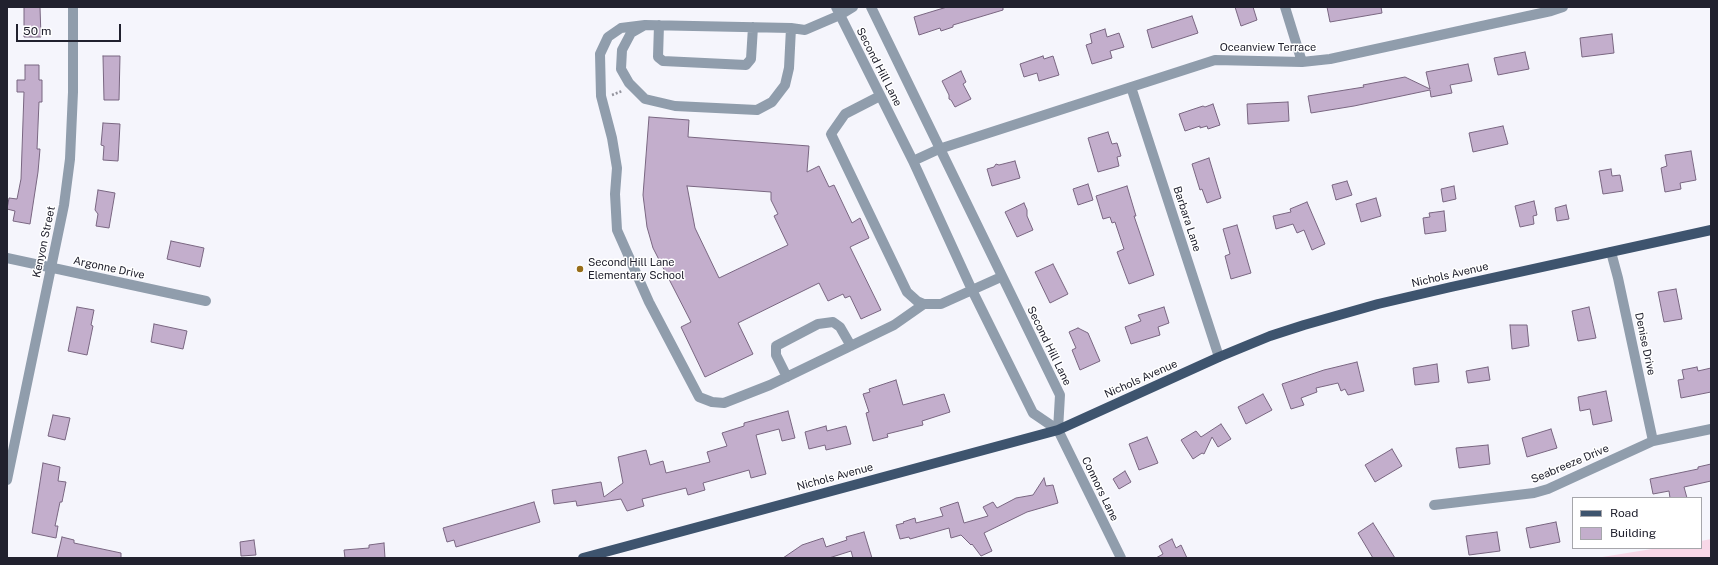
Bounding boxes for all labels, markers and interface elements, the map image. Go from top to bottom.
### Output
scale bar [18,16,123,42]
text: 50 m [23,24,51,38]
street label: Second Hill Lane [853,25,905,109]
street label: Oceanview Terrace [1220,41,1316,55]
street label: Barbara Lane [1170,185,1204,253]
street label: Kenyon Street [30,205,58,279]
street label: Argonne Drive [72,254,146,282]
place label: Second Hill Lane Elementary School [588,256,685,282]
street label: Nichols Avenue [1410,260,1490,290]
marker: Second Hill Lane Elementary School [575,264,585,274]
street label: Second Hill Lane [1024,304,1074,388]
street label: Denise Drive [1632,311,1658,377]
street label: Nichols Avenue [1102,357,1180,401]
street label: Seabreeze Drive [1529,442,1611,486]
street label: Connors Lane [1079,455,1121,523]
street label: Nichols Avenue [795,460,875,494]
legend [1572,497,1702,549]
text: Road [1610,506,1638,520]
text: Building [1610,526,1656,540]

